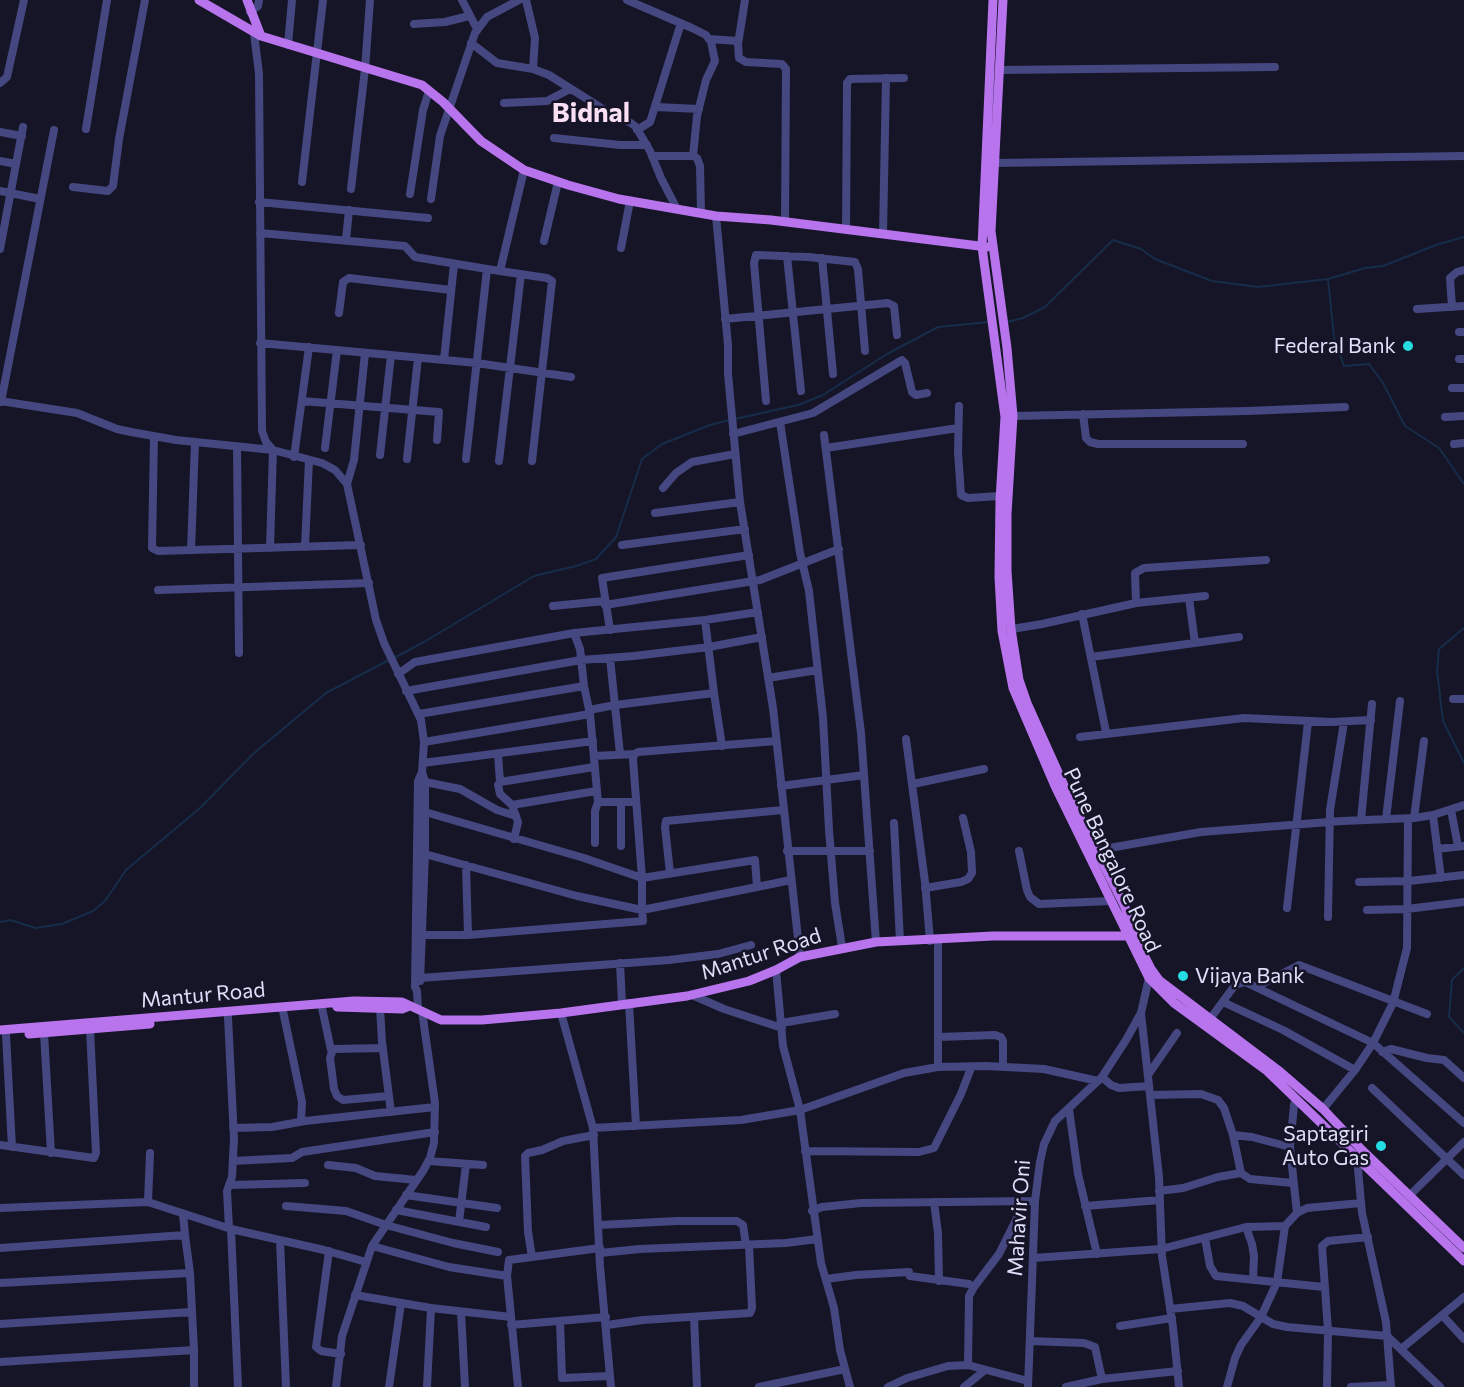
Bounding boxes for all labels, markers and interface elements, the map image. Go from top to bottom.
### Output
district label: Bidnal [552,97,630,129]
place label: Federal Bank [1274,333,1396,359]
marker: Federal Bank [1401,339,1415,353]
street label: Pune Bangalore Road [1058,764,1166,956]
street label: Mantur Road [698,923,824,985]
place label: Vijaya Bank [1195,963,1305,989]
marker: Vijaya Bank [1176,969,1190,983]
street label: Mantur Road [140,977,266,1013]
place label: Saptagiri Auto Gas [1282,1121,1369,1171]
marker: Saptagiri Auto Gas [1374,1139,1388,1153]
street label: Mahavir Oni [1002,1159,1036,1277]

